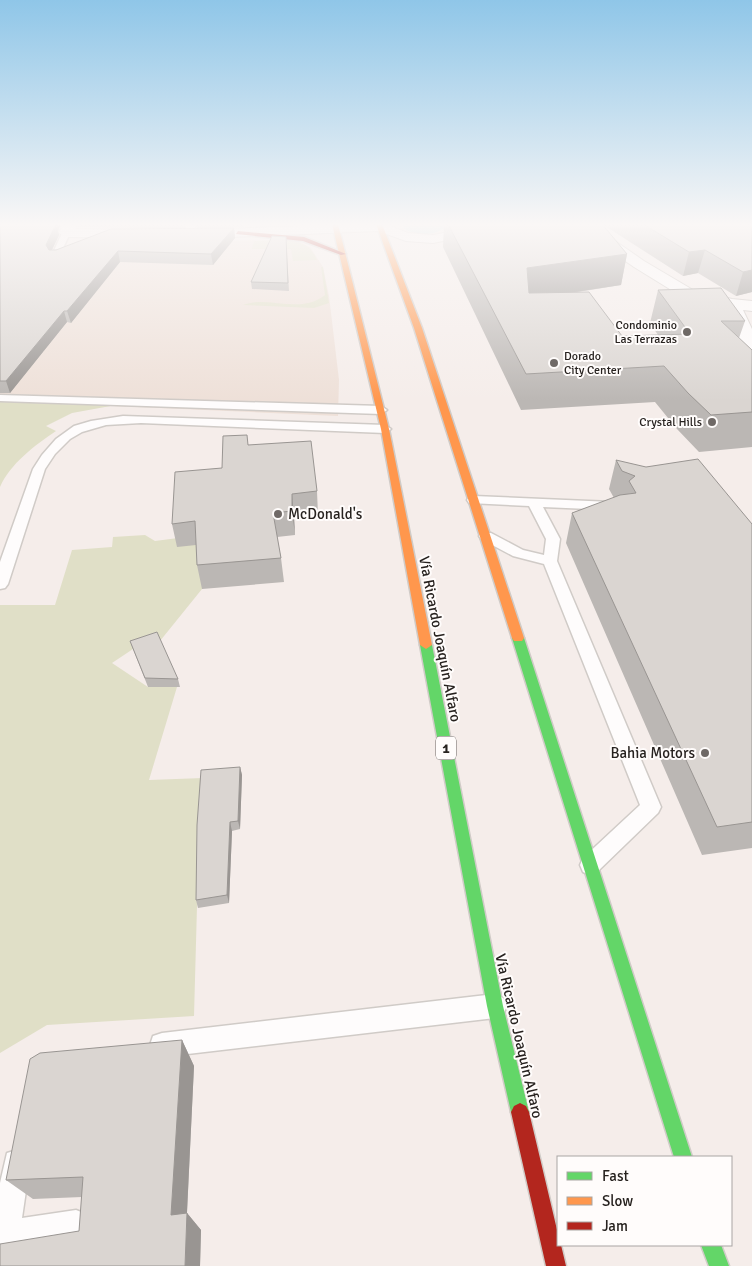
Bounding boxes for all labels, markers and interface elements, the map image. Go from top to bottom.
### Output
place label: Condominio Las Terrazas [614,318,677,347]
marker: Condominio Las Terrazas [681,326,693,338]
place label: Dorado City Center [564,349,622,378]
marker: Dorado City Center [548,357,560,369]
place label: Crystal Hills [639,415,702,430]
marker: Crystal Hills [706,416,718,428]
place label: McDonald's [288,505,363,523]
marker: McDonald's [272,508,284,520]
street label: Vía Ricardo Joaquín Alfaro [415,555,465,724]
road number: 1 [436,736,456,760]
place label: Bahia Motors [610,744,695,762]
marker: Bahia Motors [699,747,711,759]
street label: Vía Ricardo Joaquín Alfaro [491,952,547,1120]
legend [557,1156,732,1246]
text: Fast [602,1167,629,1185]
text: Slow [602,1192,633,1210]
text: Jam [602,1217,628,1235]

